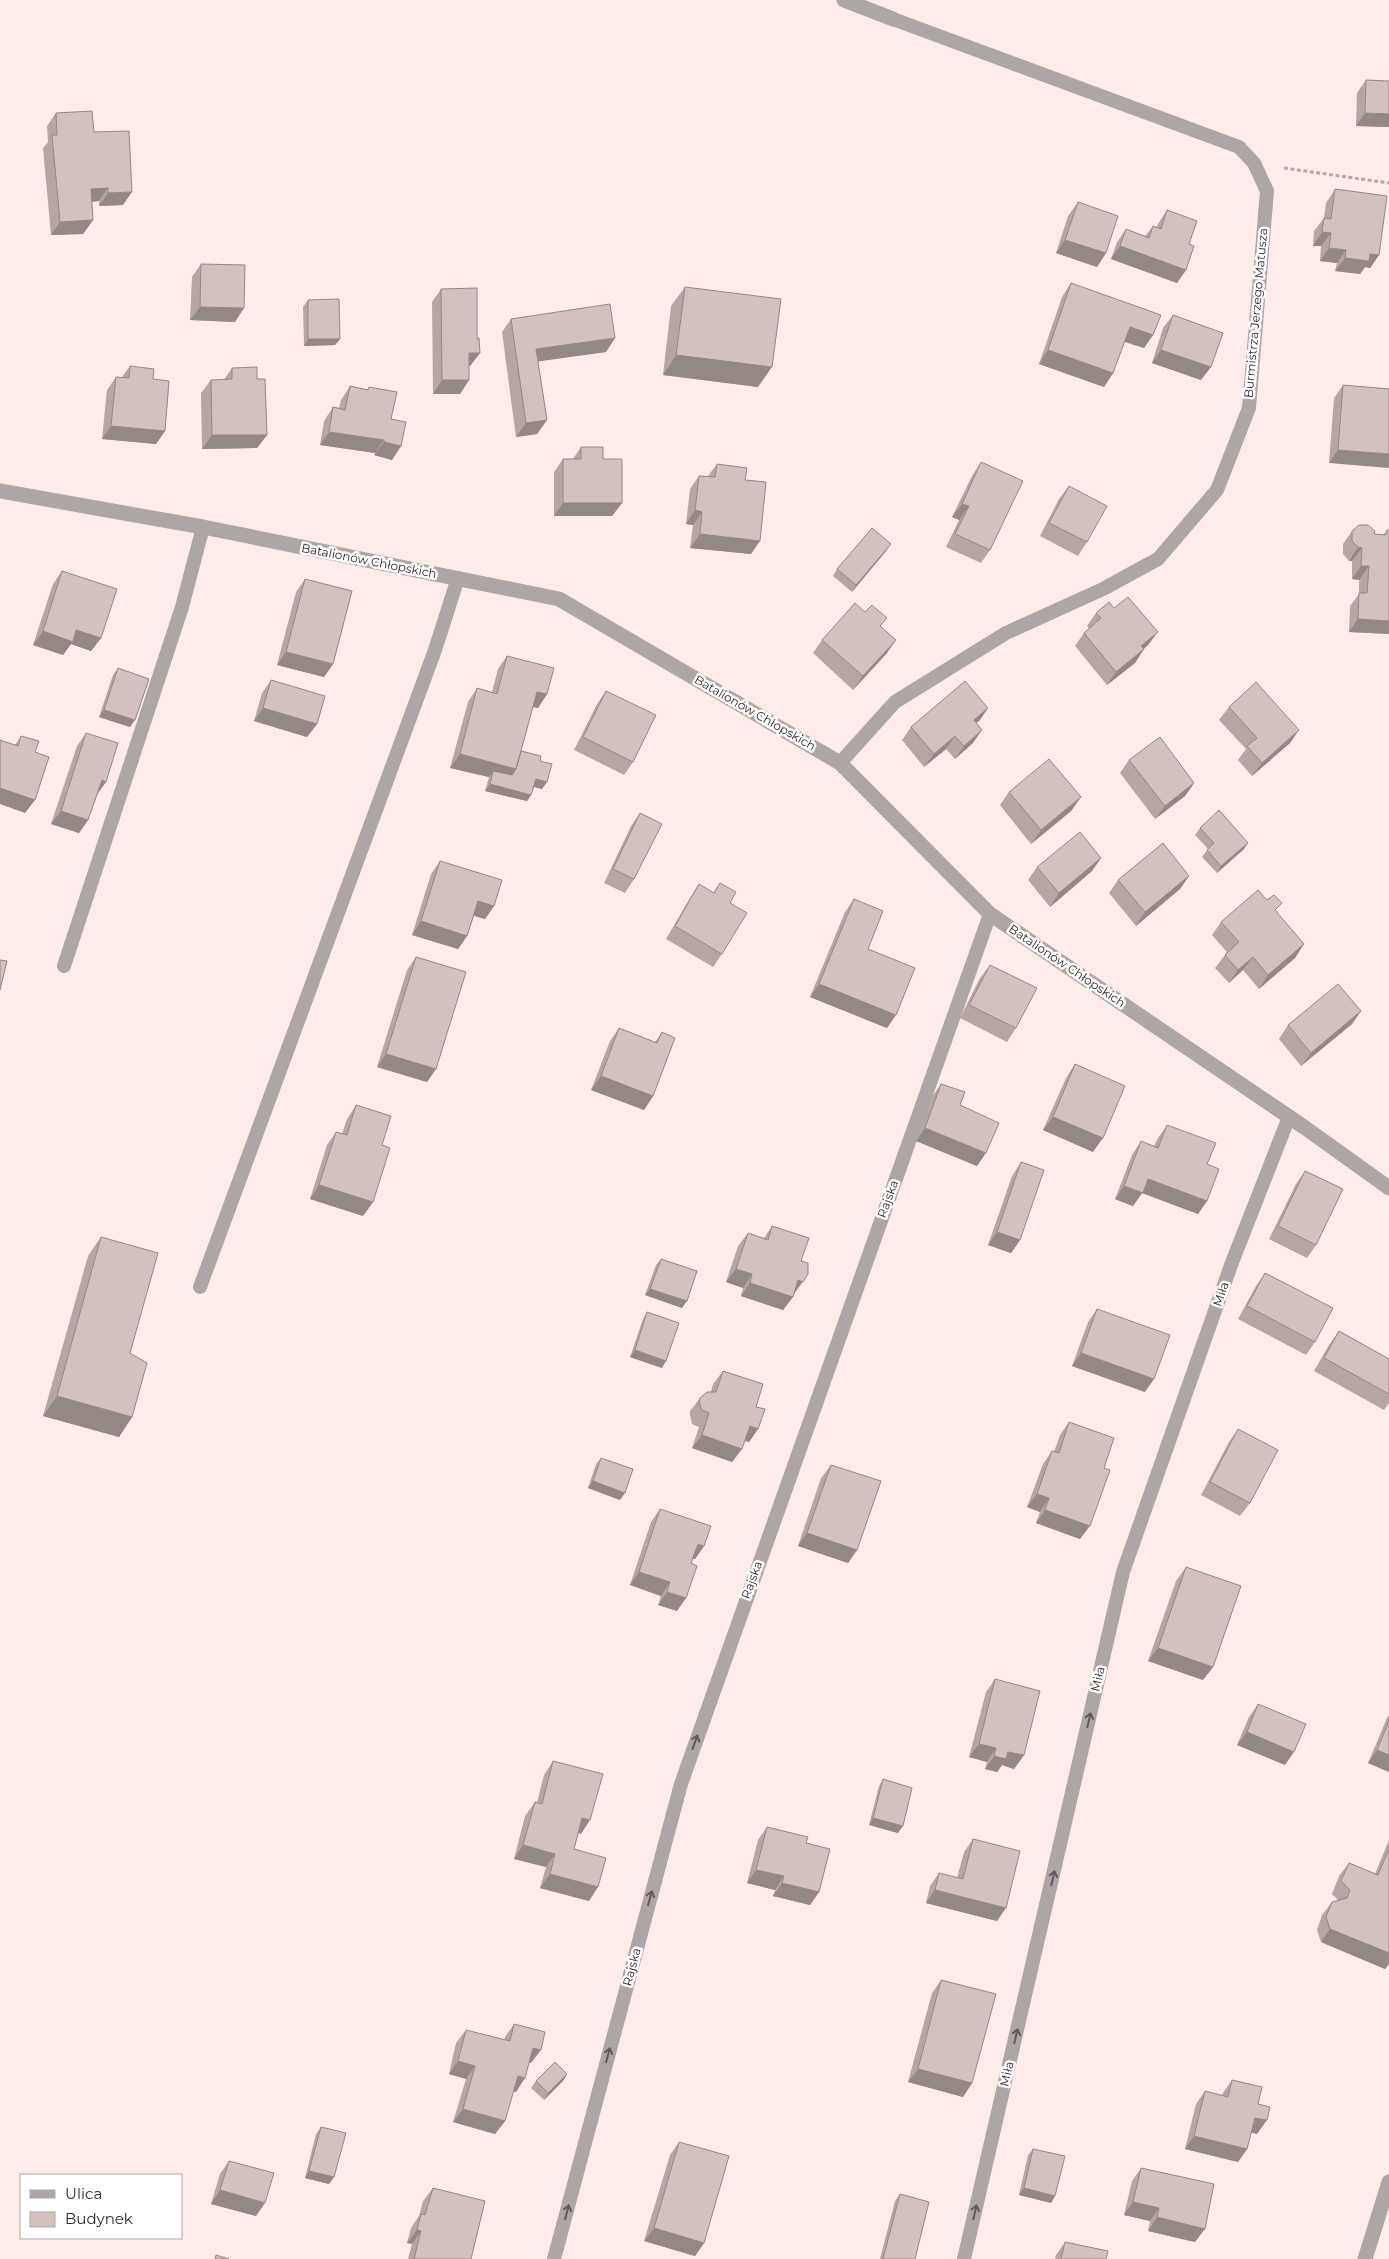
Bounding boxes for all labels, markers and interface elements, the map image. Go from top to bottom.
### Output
street label: Burmistrza Jerzego Matusza [1241,227,1270,399]
street label: Batalionów Chłopskich [300,540,438,581]
street label: Batalionów Chłopskich [692,672,819,753]
street label: Batalionów Chłopskich [1006,921,1129,1010]
street label: Rajska [874,1178,901,1220]
street label: Miła [1209,1280,1232,1308]
street label: Rajska [738,1559,765,1601]
street label: Miła [1087,1665,1108,1693]
one-way arrow [1085,1712,1094,1728]
one-way arrow [691,1734,700,1750]
one-way arrow [1049,1870,1058,1886]
one-way arrow [646,1890,655,1906]
street label: Rajska [619,1946,644,1988]
one-way arrow [1012,2029,1021,2045]
one-way arrow [604,2047,614,2063]
street label: Miła [996,2060,1017,2088]
legend [20,2174,182,2239]
text: Ulica [65,2184,102,2203]
one-way arrow [562,2204,572,2220]
one-way arrow [971,2204,980,2220]
text: Budynek [65,2209,133,2228]

